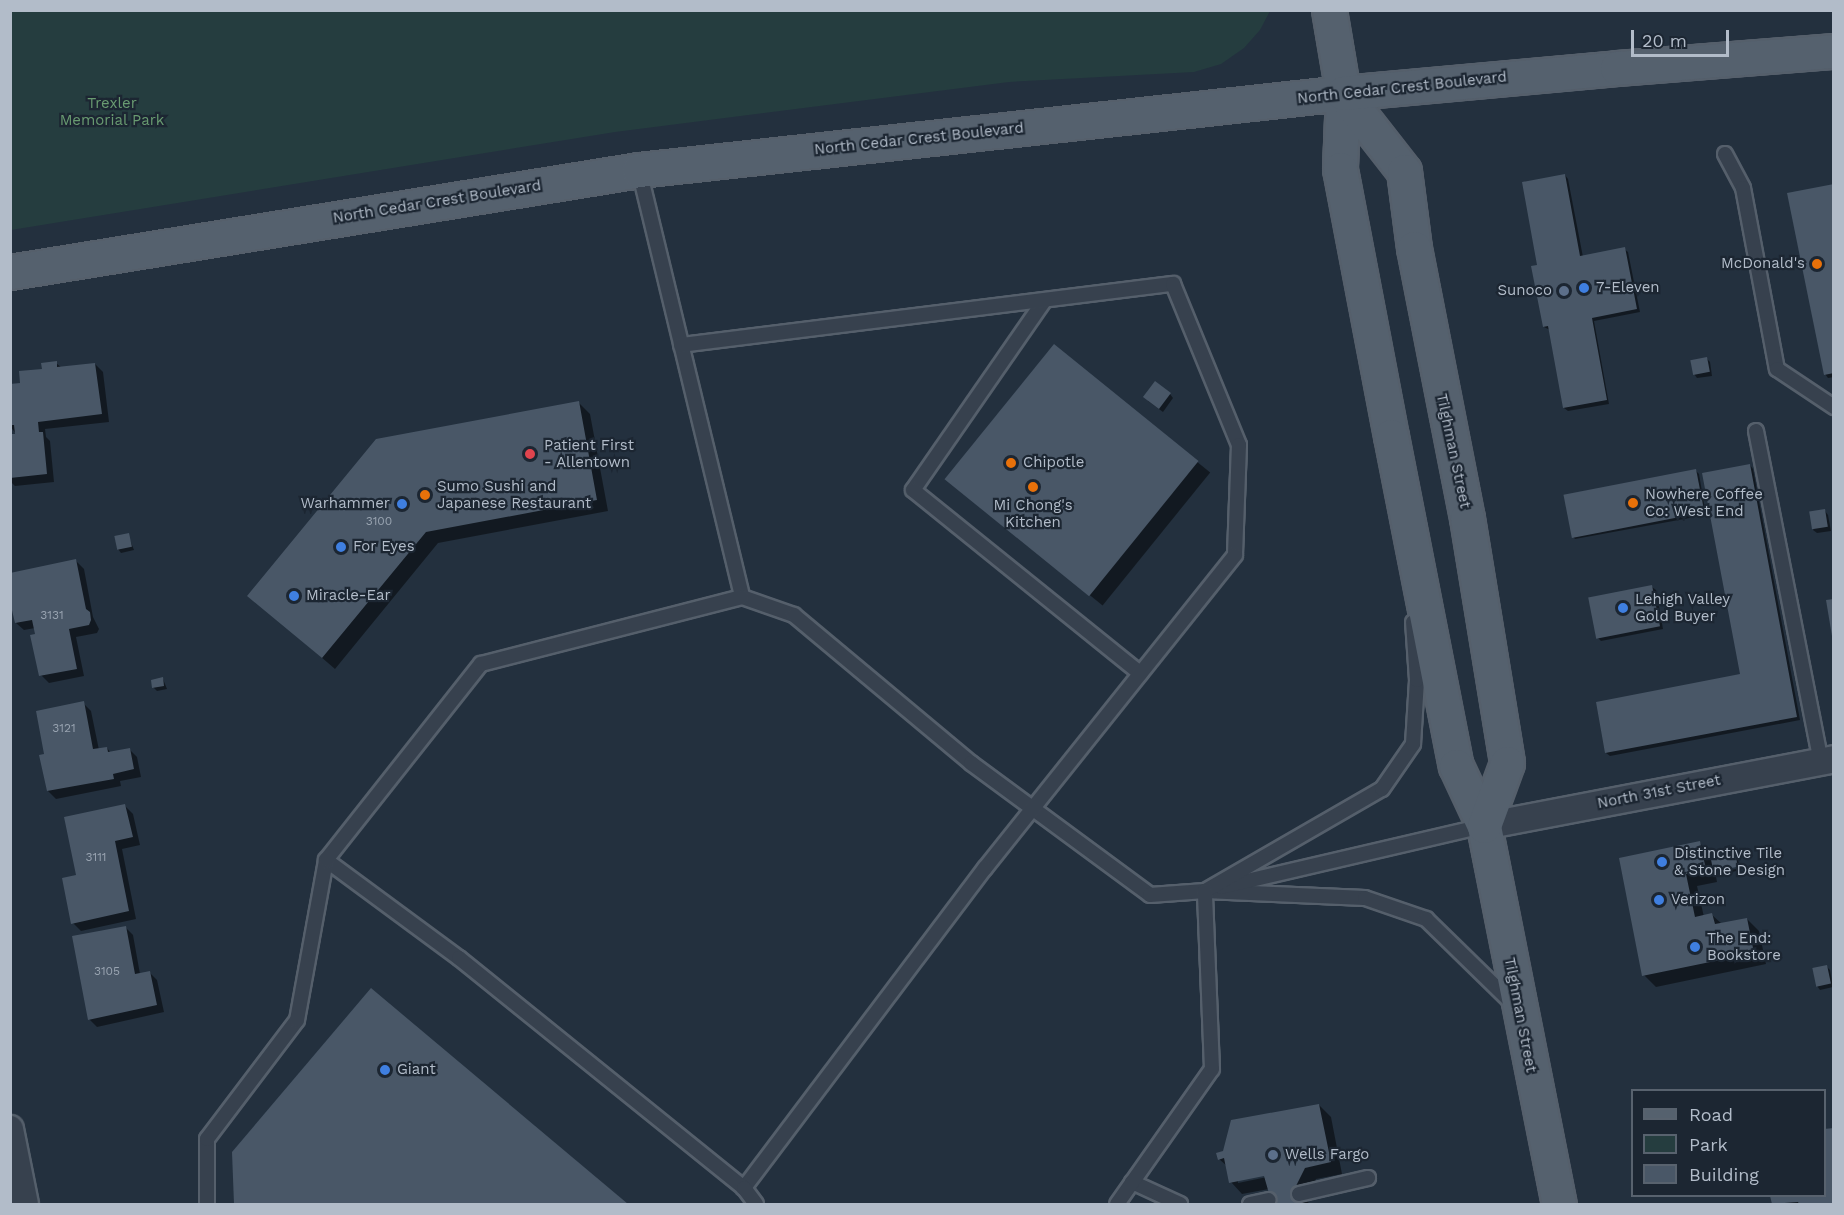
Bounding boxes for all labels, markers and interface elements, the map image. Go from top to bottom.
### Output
scale bar [1634,18,1732,56]
text: 20 m [1642,30,1687,51]
street label: North Cedar Crest Boulevard [1296,68,1508,108]
park label: Trexler Memorial Park [59,94,165,129]
street label: North Cedar Crest Boulevard [813,119,1025,159]
street label: North Cedar Crest Boulevard [331,177,543,227]
place label: McDonald's [1721,255,1805,273]
marker: McDonald's [1810,257,1824,271]
place label: 7-Eleven [1596,279,1660,297]
marker: 7-Eleven [1577,281,1591,295]
place label: Sunoco [1498,282,1552,300]
marker: Sunoco [1557,284,1571,298]
street label: Tilghman Street [1432,392,1474,510]
place label: Patient First - Allentown [544,436,634,471]
marker: Patient First - Allentown [521,445,539,463]
place label: Chipotle [1023,454,1084,472]
marker: Chipotle [1004,456,1018,470]
place label: Sumo Sushi and Japanese Restaurant [437,477,591,512]
marker: Mi Chong's Kitchen [1026,480,1040,494]
place label: Nowhere Coffee Co: West End [1645,485,1763,520]
marker: Sumo Sushi and Japanese Restaurant [418,488,432,502]
place label: Warhammer [300,495,390,513]
place label: Mi Chong's Kitchen [993,496,1073,531]
marker: Nowhere Coffee Co: West End [1626,496,1640,510]
marker: Warhammer [395,497,409,511]
house number: 3100 [366,515,392,529]
place label: For Eyes [353,538,415,556]
marker: For Eyes [334,540,348,554]
place label: Miracle-Ear [306,587,391,605]
marker: Miracle-Ear [287,589,301,603]
place label: Lehigh Valley Gold Buyer [1635,590,1731,625]
marker: Lehigh Valley Gold Buyer [1616,601,1630,615]
house number: 3131 [40,609,64,623]
house number: 3121 [52,722,76,736]
street label: North 31st Street [1596,771,1722,813]
place label: Distinctive Tile & Stone Design [1674,844,1785,879]
house number: 3111 [85,851,107,865]
marker: Distinctive Tile & Stone Design [1655,855,1669,869]
place label: Verizon [1671,891,1725,909]
marker: Verizon [1652,893,1666,907]
place label: The End: Bookstore [1707,929,1781,964]
marker: The End: Bookstore [1688,940,1702,954]
street label: Tilghman Street [1500,956,1540,1074]
house number: 3105 [94,965,120,979]
place label: Giant [397,1061,436,1079]
marker: Giant [378,1063,392,1077]
legend [1631,1089,1826,1197]
text: Road [1689,1104,1733,1125]
text: Park [1689,1134,1728,1155]
place label: Wells Fargo [1285,1146,1369,1164]
marker: Wells Fargo [1266,1148,1280,1162]
text: Building [1689,1164,1759,1185]

